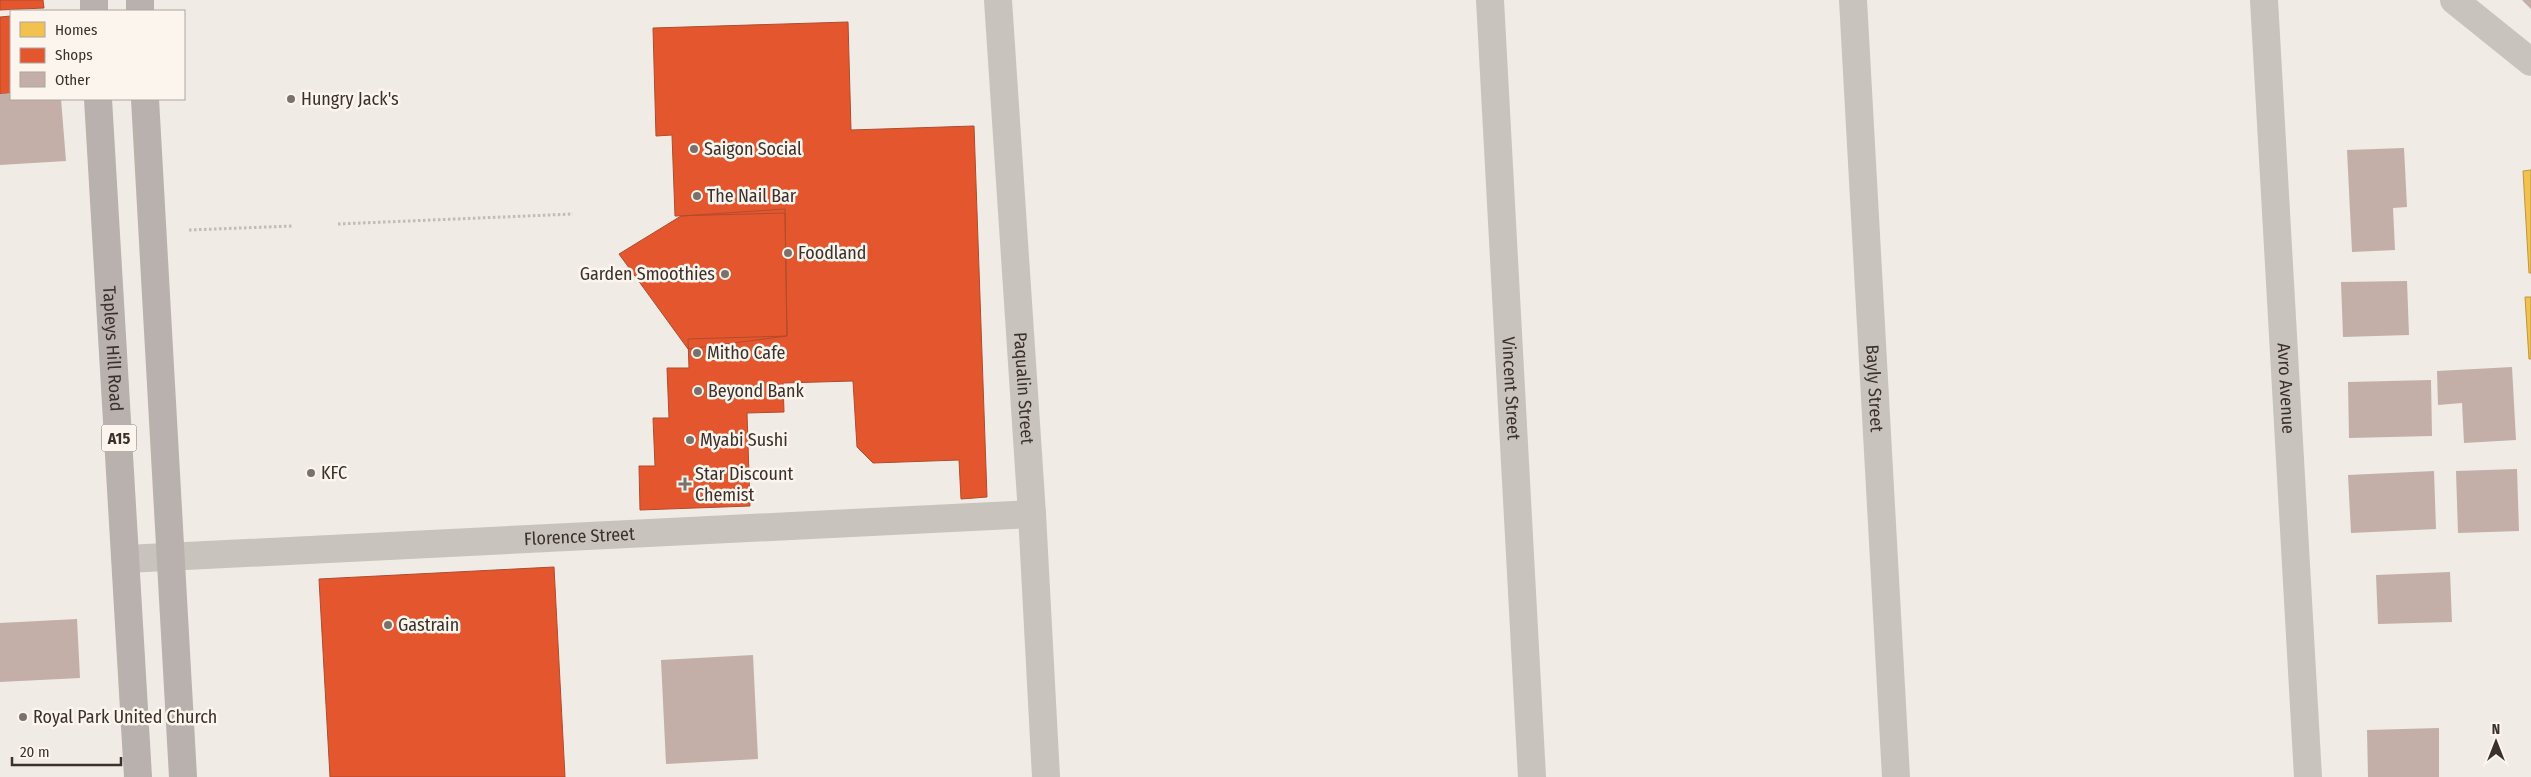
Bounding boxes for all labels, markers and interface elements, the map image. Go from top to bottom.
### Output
legend [10,10,185,100]
text: Homes [55,21,97,39]
text: Shops [55,46,93,64]
text: Other [55,71,91,89]
place label: Hungry Jack's [301,88,399,110]
marker: Hungry Jack's [285,93,297,105]
place label: Saigon Social [704,138,802,160]
marker: Saigon Social [688,143,700,155]
place label: The Nail Bar [707,185,797,207]
marker: The Nail Bar [691,190,703,202]
place label: Foodland [798,242,866,264]
marker: Foodland [782,247,794,259]
place label: Garden Smoothies [580,263,715,285]
marker: Garden Smoothies [719,268,731,280]
street label: Tapleys Hill Road [98,285,127,412]
street label: Paqualin Street [1009,331,1038,445]
street label: Vincent Street [1497,336,1525,441]
place label: Mitho Cafe [707,342,786,364]
street label: Avro Avenue [2272,342,2300,435]
street label: Bayly Street [1861,344,1888,433]
marker: Mitho Cafe [691,347,703,359]
place label: Beyond Bank [708,380,805,402]
marker: Beyond Bank [692,385,704,397]
road number: A15 [102,424,136,452]
place label: Myabi Sushi [700,429,788,451]
marker: Myabi Sushi [684,434,696,446]
place label: KFC [321,462,347,484]
place label: Star Discount Chemist [695,463,793,506]
marker: KFC [305,467,317,479]
marker: Star Discount Chemist [679,478,691,490]
street label: Florence Street [524,523,635,550]
place label: Gastrain [398,614,459,636]
marker: Gastrain [382,619,394,631]
place label: Royal Park United Church [33,706,217,728]
marker: Royal Park United Church [17,711,29,723]
north arrow [2471,717,2521,767]
text: N [2492,721,2500,738]
scale bar [12,734,121,766]
text: 20 m [20,743,50,761]

